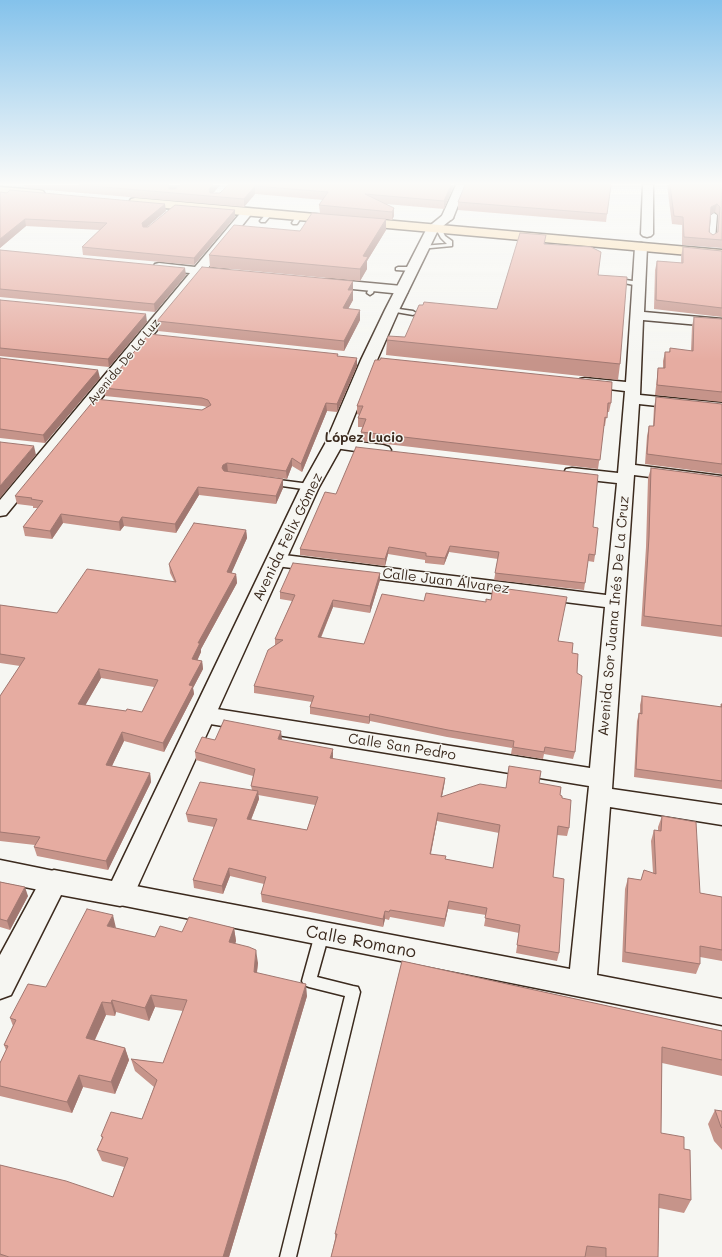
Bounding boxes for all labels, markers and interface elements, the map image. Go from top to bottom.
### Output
street label: Avenida De La Luz [85,316,163,408]
district label: López Lucio [325,430,403,446]
street label: Avenida Felix Gómez [250,470,326,604]
street label: Avenida Sor Juana Inés De La Cruz [595,495,633,737]
street label: Calle Juan Álvarez [381,565,511,597]
street label: Calle San Pedro [347,730,457,764]
street label: Calle Romano [304,921,418,963]

